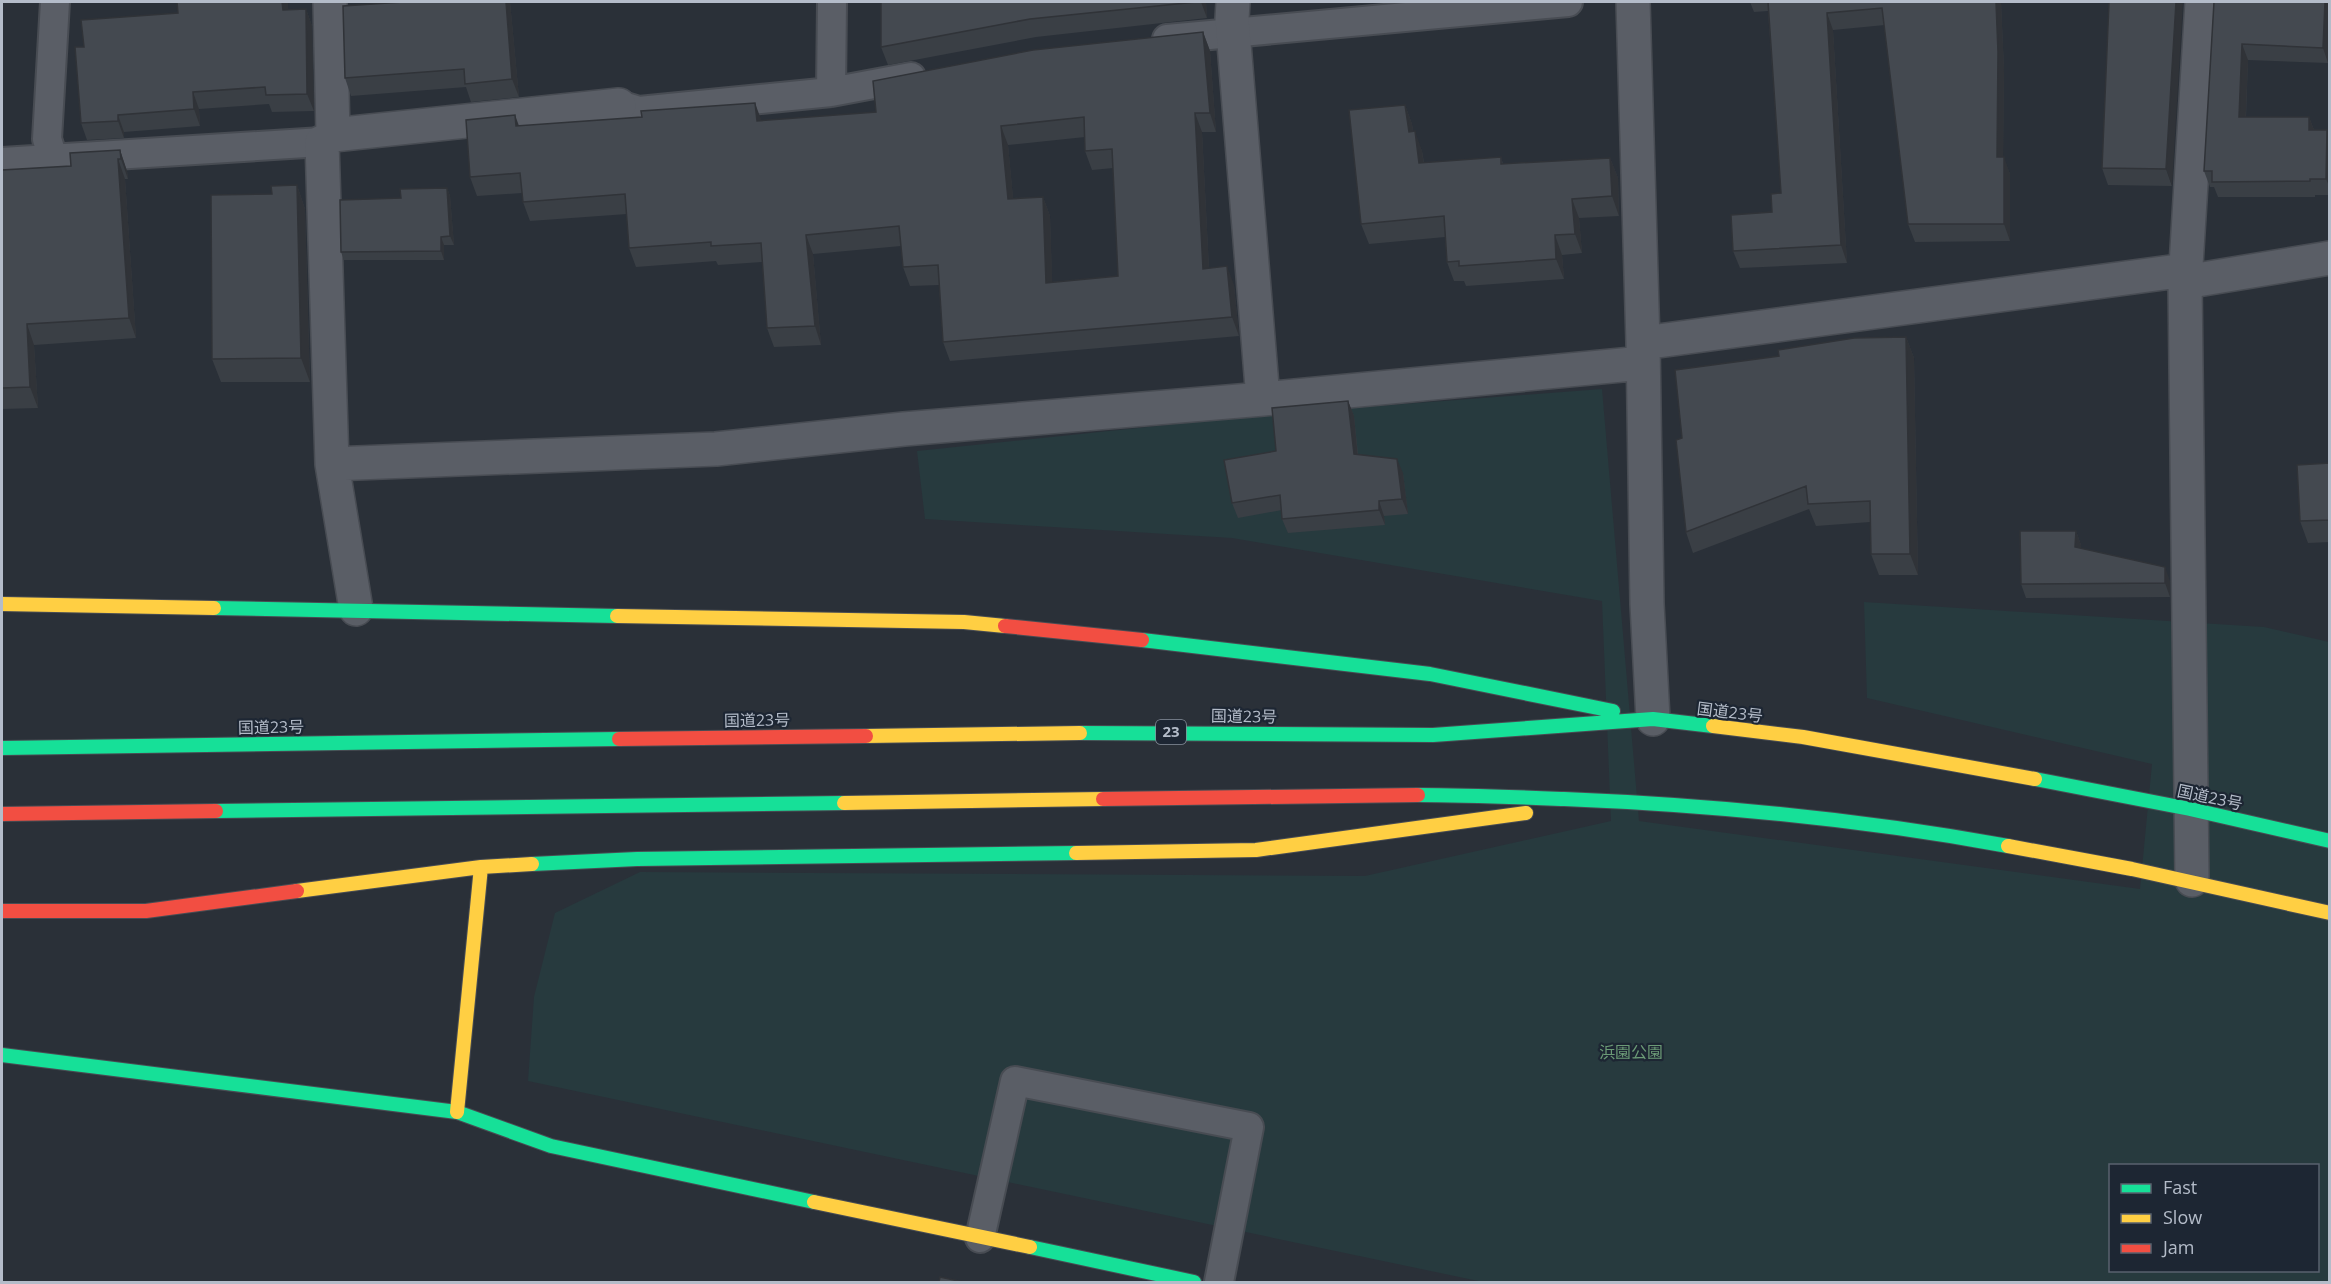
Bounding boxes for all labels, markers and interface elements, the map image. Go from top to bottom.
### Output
street label: 国道23号 [1696,697,1764,727]
street label: 国道23号 [1211,704,1277,728]
street label: 国道23号 [724,708,790,732]
street label: 国道23号 [238,715,304,739]
road number: 23 [1156,720,1186,744]
street label: 国道23号 [2175,779,2245,815]
park label: 浜園公園 [1599,1041,1663,1063]
legend [2109,1164,2319,1272]
text: Fast [2163,1175,2197,1199]
text: Slow [2163,1205,2202,1229]
text: Jam [2161,1235,2195,1259]

